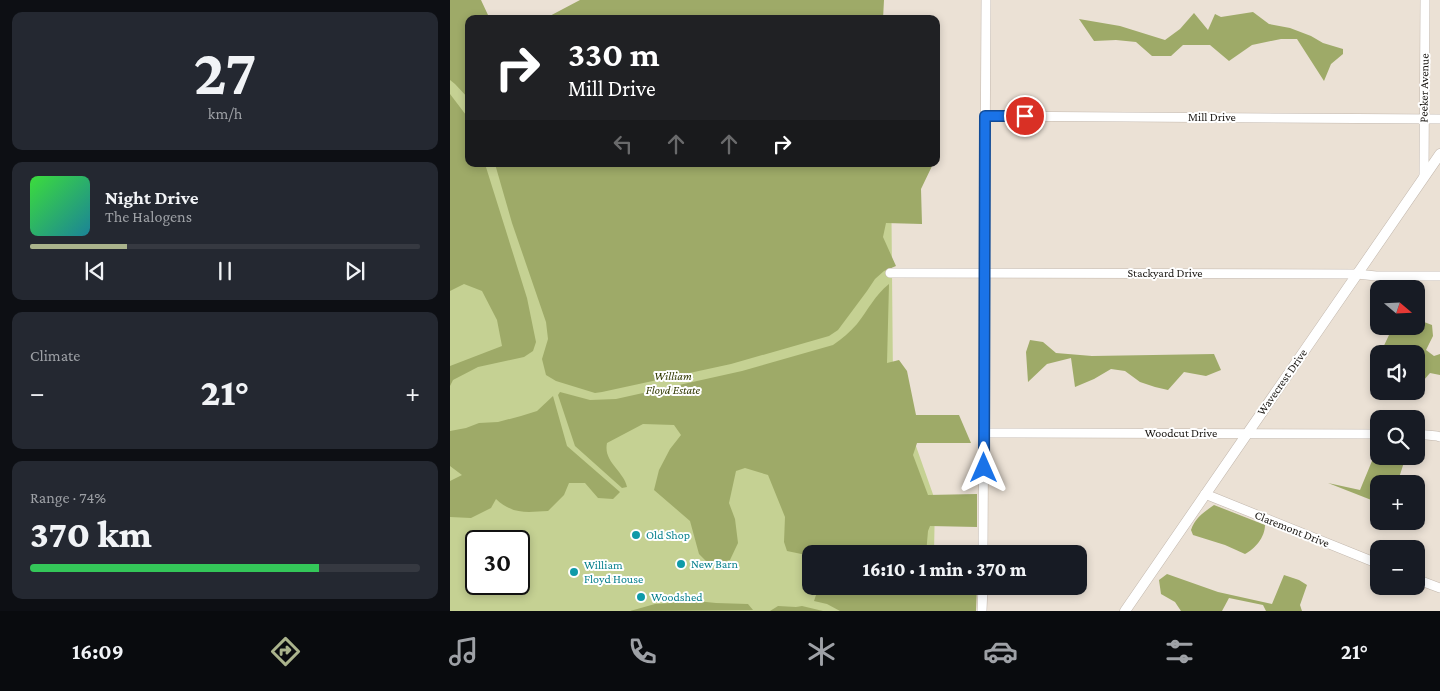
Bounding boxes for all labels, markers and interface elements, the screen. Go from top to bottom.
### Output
icon: right [485,35,550,100]
text: 330 m [568,35,660,74]
text: 27 [193,36,257,108]
street label: Peeker Avenue [1416,53,1432,123]
text: Mill Drive [568,76,656,101]
pin [1004,95,1046,137]
icon: arrive [1011,102,1039,130]
text: km/h [208,105,242,122]
street label: Mill Drive [1188,110,1236,124]
icon: left [609,130,637,158]
icon: ahead [662,130,690,158]
icon: ahead [715,130,743,158]
icon: right [768,130,796,158]
text: Night Drive [105,187,198,208]
text: The Halogens [105,208,192,225]
icon: previous [81,257,109,285]
icon: pause [211,257,239,285]
icon: next [341,257,369,285]
street label: Stackyard Drive [1127,266,1203,280]
north arrow [1370,280,1425,335]
map controls [1370,280,1425,595]
button: sound [1370,345,1425,400]
street label: Wavecrest Drive [1254,346,1310,418]
text: Climate [30,347,80,364]
park label: William Floyd Estate [646,369,701,397]
text: 21° [201,371,249,413]
text: − [30,377,45,408]
text: + [405,377,420,408]
button: search [1370,410,1425,465]
street label: Woodcut Drive [1145,426,1217,440]
position arrow [957,441,1009,493]
button: + [1370,475,1425,530]
text: Range · 74% [30,489,106,506]
street label: Claremont Drive [1253,508,1331,550]
text: 370 km [30,513,152,555]
place label: Old Shop [646,528,690,542]
marker: Old Shop [630,529,642,541]
speed limit sign: 30 [465,530,530,595]
button: − [1370,540,1425,595]
place label: New Barn [691,557,739,571]
place label: William Floyd House [584,558,643,586]
marker: New Barn [675,558,687,570]
text: 16:10 · 1 min · 370 m [863,559,1026,580]
marker: William Floyd House [568,566,580,578]
place label: Woodshed [651,590,703,604]
marker: Woodshed [635,591,647,603]
icon: directions [268,634,303,669]
icon: music [446,634,481,669]
icon: phone [625,634,660,669]
icon: climate [804,634,839,669]
icon: car [983,634,1018,669]
icon: filters [1162,634,1197,669]
text: 16:09 [72,639,124,664]
text: 21° [1341,639,1368,664]

